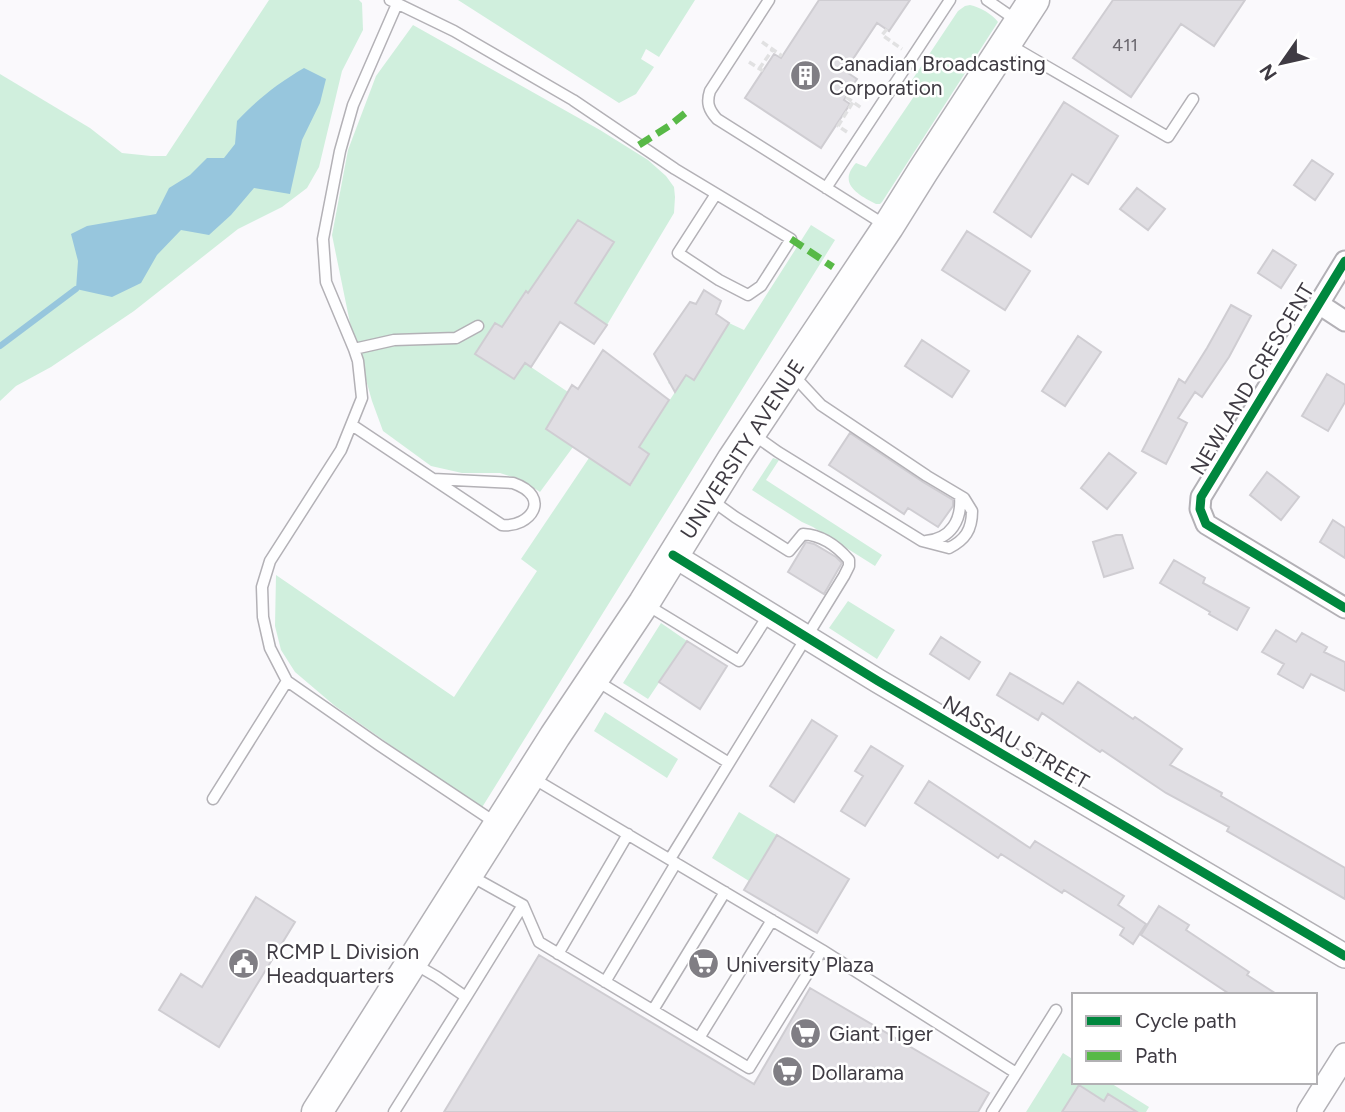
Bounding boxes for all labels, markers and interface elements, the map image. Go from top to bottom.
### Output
north arrow [1247,28,1317,98]
house number: 411 [1112,34,1138,56]
place label: Canadian Broadcasting Corporation [829,51,1046,100]
building icon: Canadian Broadcasting Corporation [789,58,823,92]
text: N [1255,60,1282,85]
street label: NEWLAND CRESCENT [1185,278,1319,479]
street label: UNIVERSITY AVENUE [675,355,809,543]
street label: NASSAU STREET [938,690,1094,794]
place label: RCMP L Division Headquarters [266,939,419,988]
public building icon: RCMP L Division Headquarters [226,946,260,980]
supermarket icon: University Plaza [686,947,720,981]
place label: University Plaza [726,952,874,977]
legend [1072,993,1317,1084]
text: Cycle path [1135,1008,1236,1033]
supermarket icon: Giant Tiger [789,1016,823,1050]
place label: Giant Tiger [829,1021,933,1046]
text: Path [1135,1043,1177,1068]
supermarket icon: Dollarama [771,1055,805,1089]
place label: Dollarama [811,1060,904,1085]

